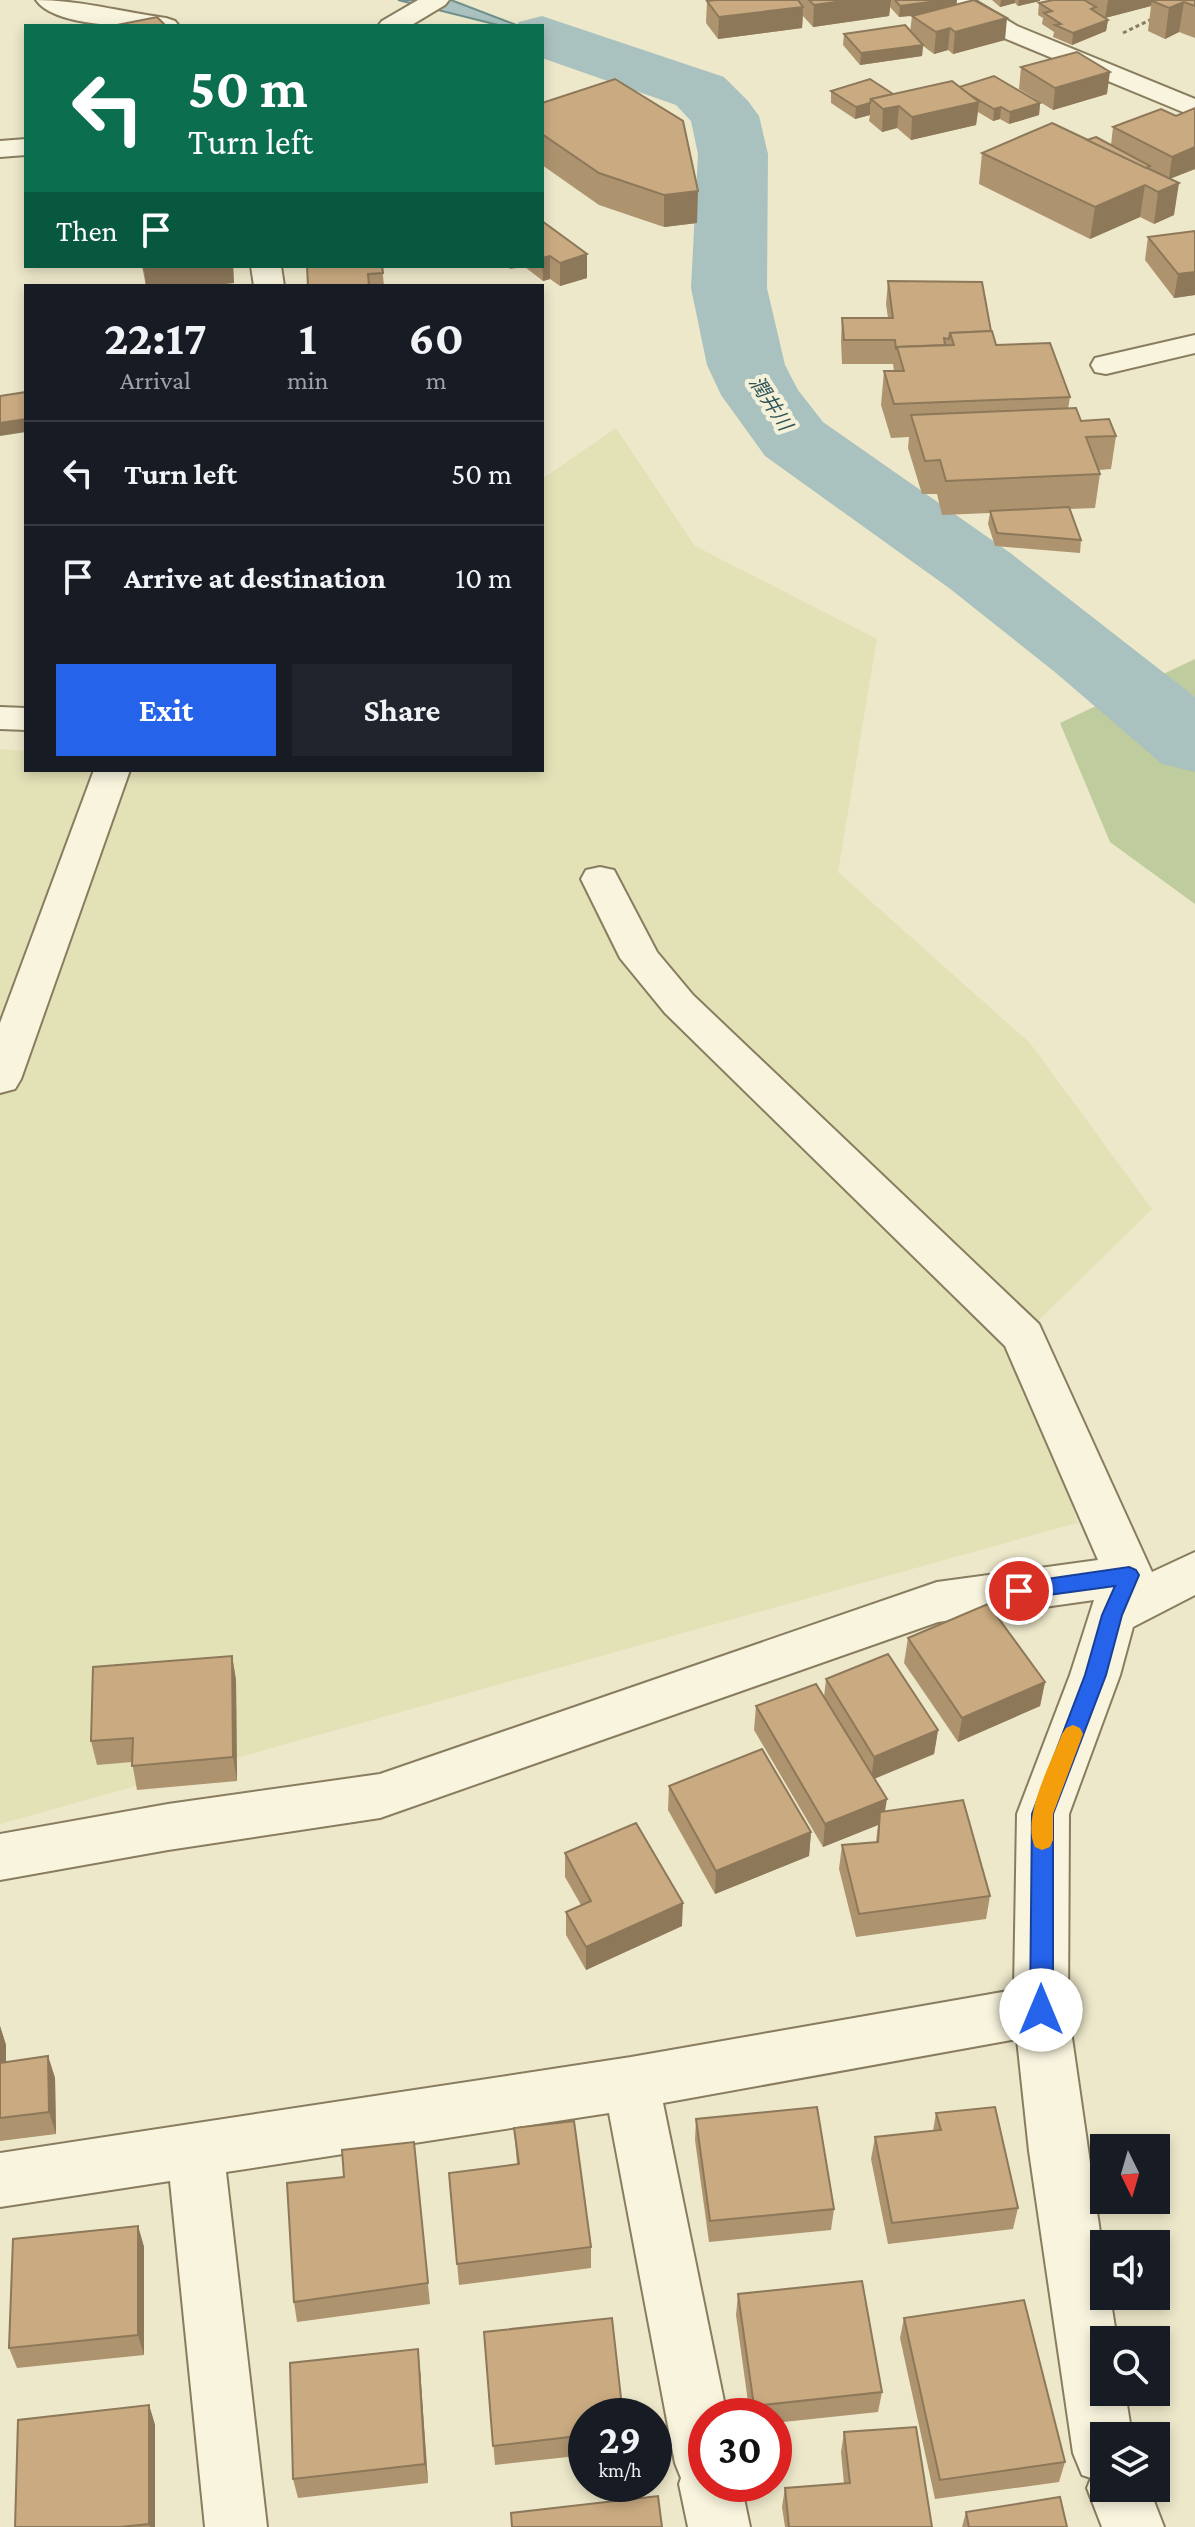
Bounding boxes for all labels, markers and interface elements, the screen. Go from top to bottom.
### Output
icon: left [56,56,160,160]
text: 50 m [188,57,308,119]
text: Turn left [188,122,313,162]
icon: arrive [134,208,178,252]
text: Then [56,214,118,247]
text: 22:17 [104,311,207,364]
text: 1 [299,311,317,364]
text: 60 [409,311,464,364]
text: Arrival [120,366,191,395]
text: min [287,366,329,395]
text: m [426,366,447,395]
water label: 潤井川 [745,372,798,436]
icon: left [56,451,100,495]
text: Turn left [124,457,237,490]
text: 50 m [451,457,512,490]
icon: arrive [56,555,100,599]
text: Arrive at destination [124,561,386,594]
text: 10 m [455,561,512,594]
button: Exit [56,664,276,756]
button: Share [292,664,512,756]
pin [985,1557,1053,1625]
icon: arrive [997,1569,1041,1613]
position arrow [999,1968,1083,2052]
north arrow [1090,2134,1170,2214]
map controls [1090,2134,1170,2502]
button: sound [1090,2230,1170,2310]
button: search [1090,2326,1170,2406]
speed limit sign: 30 [688,2398,792,2502]
text: 29 [599,2417,641,2462]
button: layers [1090,2422,1170,2502]
text: km/h [598,2459,642,2481]

